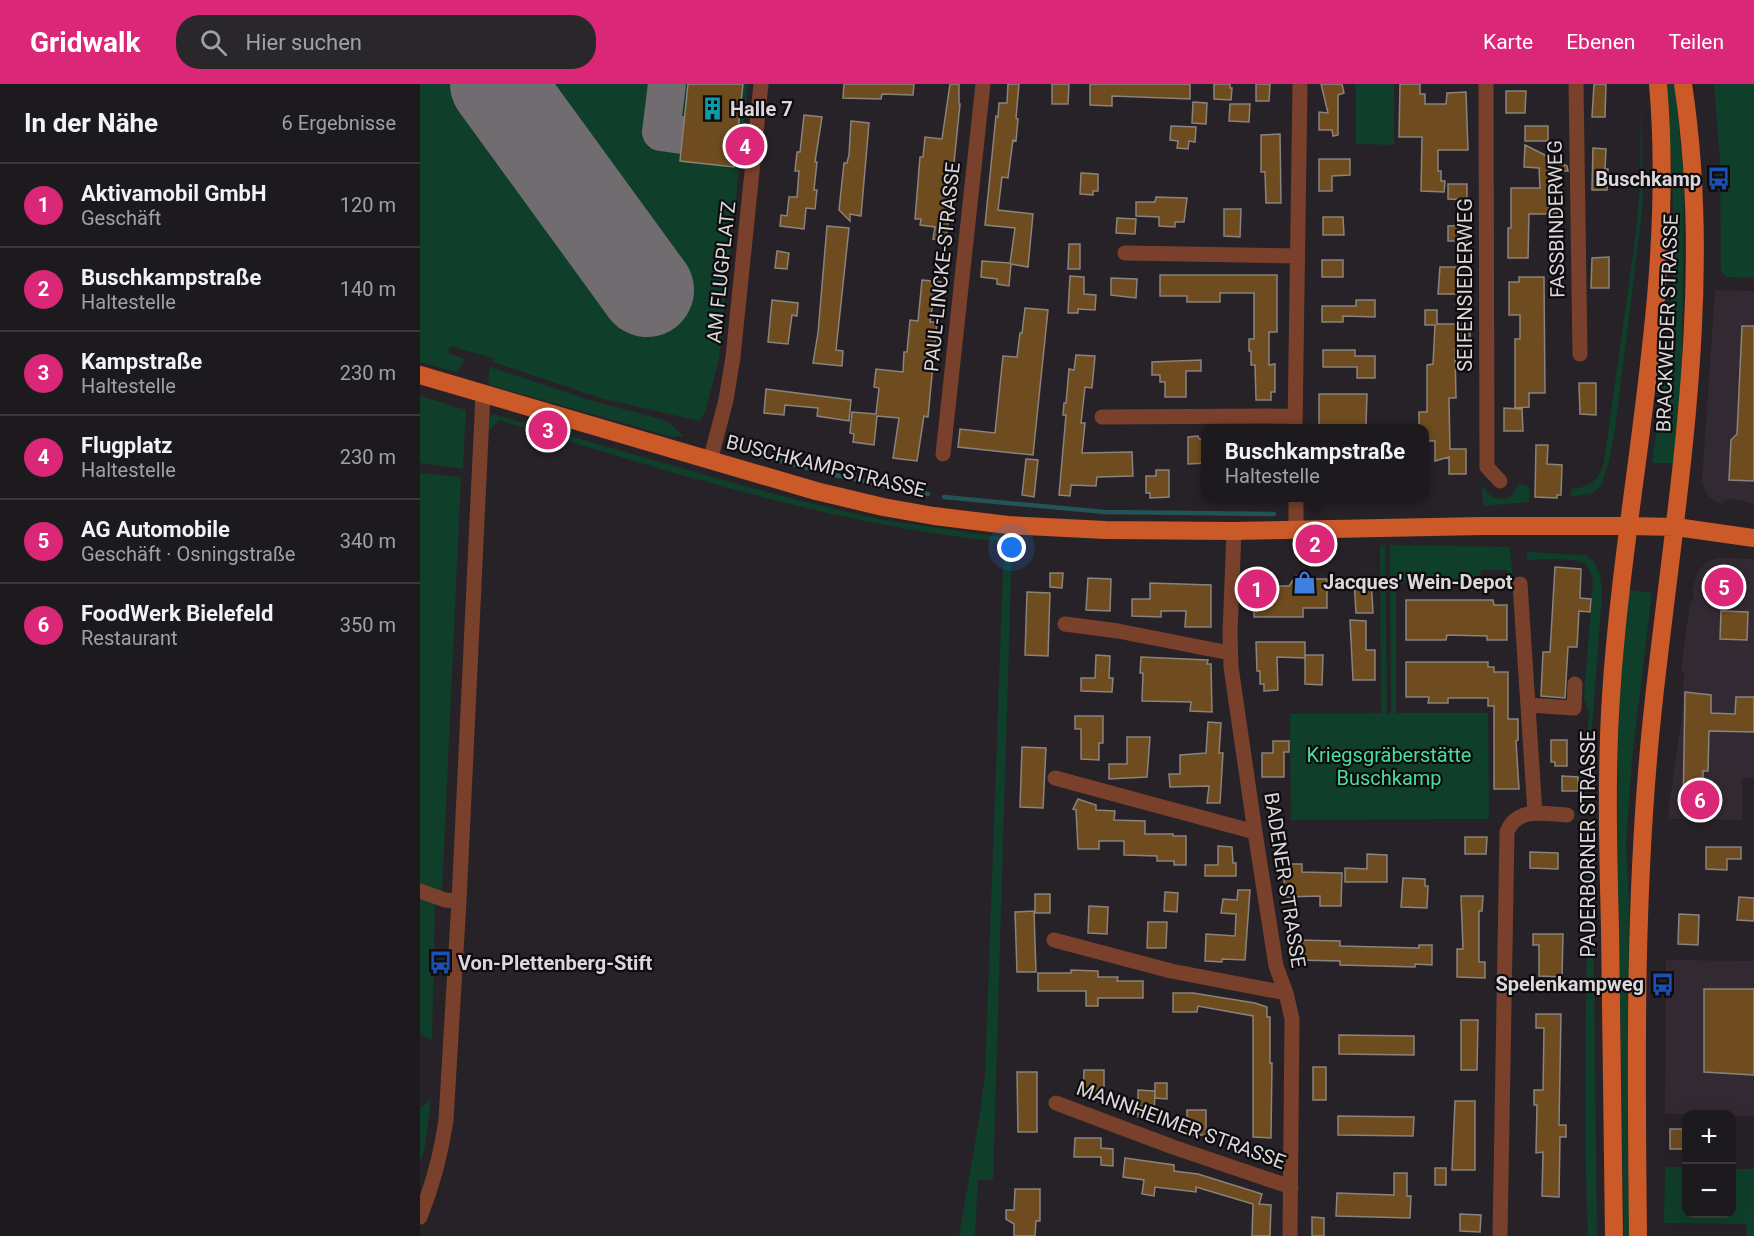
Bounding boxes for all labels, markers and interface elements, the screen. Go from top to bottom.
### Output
search box [176,15,596,69]
text: Gridwalk [30,26,140,59]
icon: search [197,26,230,59]
text: Hier suchen [245,30,362,55]
text: Karte [1483,30,1533,54]
text: Ebenen [1566,30,1635,54]
text: Teilen [1668,30,1724,54]
building icon: Halle 7 [699,96,725,122]
place label: Halle 7 [730,97,793,121]
text: In der Nähe [24,108,158,138]
text: 6 Ergebnisse [282,111,396,135]
pin: 4 [726,124,764,168]
street label: FASSBINDERWEG [1543,140,1569,298]
street label: PAUL-LINCKE-STRASSE [919,161,965,373]
bus stop icon: Buschkamp [1706,166,1732,192]
place label: Buschkamp [1595,167,1701,191]
text: Aktivamobil GmbH [81,181,266,206]
text: 1 [38,193,49,217]
text: 120 m [340,193,396,217]
street label: SEIFENSIEDERWEG [1453,198,1477,372]
street label: AM FLUGPLATZ [702,200,740,344]
text: Geschäft [81,206,161,230]
street label: BRACKWEDER STRASSE [1651,213,1683,433]
text: Buschkampstraße [81,265,261,290]
text: 2 [38,277,49,301]
text: 140 m [340,277,396,301]
text: Haltestelle [81,290,176,314]
text: Kampstraße [81,349,202,374]
text: 3 [38,361,49,385]
text: 230 m [340,361,396,385]
text: Haltestelle [81,374,176,398]
pin: 3 [528,408,568,452]
popup [1201,424,1429,502]
street label: BUSCHKAMPSTRASSE [724,430,928,502]
text: Flugplatz [81,433,172,458]
text: Buschkampstraße [1225,439,1405,464]
text: 4 [38,445,49,469]
text: 230 m [340,445,396,469]
text: Haltestelle [81,458,176,482]
text: Haltestelle [1225,464,1320,488]
text: AG Automobile [81,517,230,542]
pin: 2 [1296,522,1334,566]
text: 5 [38,529,49,553]
text: 340 m [340,529,396,553]
your location [997,533,1026,562]
text: Geschäft · Osningstraße [81,542,295,566]
pin: 5 [1704,564,1744,610]
pin: 1 [1238,566,1276,612]
shop icon: Jacques' Wein-Depot [1292,569,1318,595]
place label: Jacques' Wein-Depot [1323,570,1513,594]
text: FoodWerk Bielefeld [81,601,273,626]
text: 6 [38,613,49,637]
text: 350 m [340,613,396,637]
text: Restaurant [81,626,178,650]
street label: PADERBORNER STRASSE [1576,731,1600,957]
park label: Kriegsgräberstätte Buschkamp [1307,743,1471,790]
pin: 6 [1680,778,1720,822]
street label: BADENER STRASSE [1259,791,1311,969]
bus stop icon: Von-Plettenberg-Stift [427,950,453,976]
place label: Von-Plettenberg-Stift [458,951,653,975]
bus stop icon: Spelenkampweg [1649,971,1675,997]
place label: Spelenkampweg [1495,972,1644,996]
street label: MANNHEIMER STRASSE [1073,1076,1289,1174]
map controls [1682,1110,1736,1218]
button: + [1682,1110,1736,1164]
button: − [1682,1164,1736,1218]

